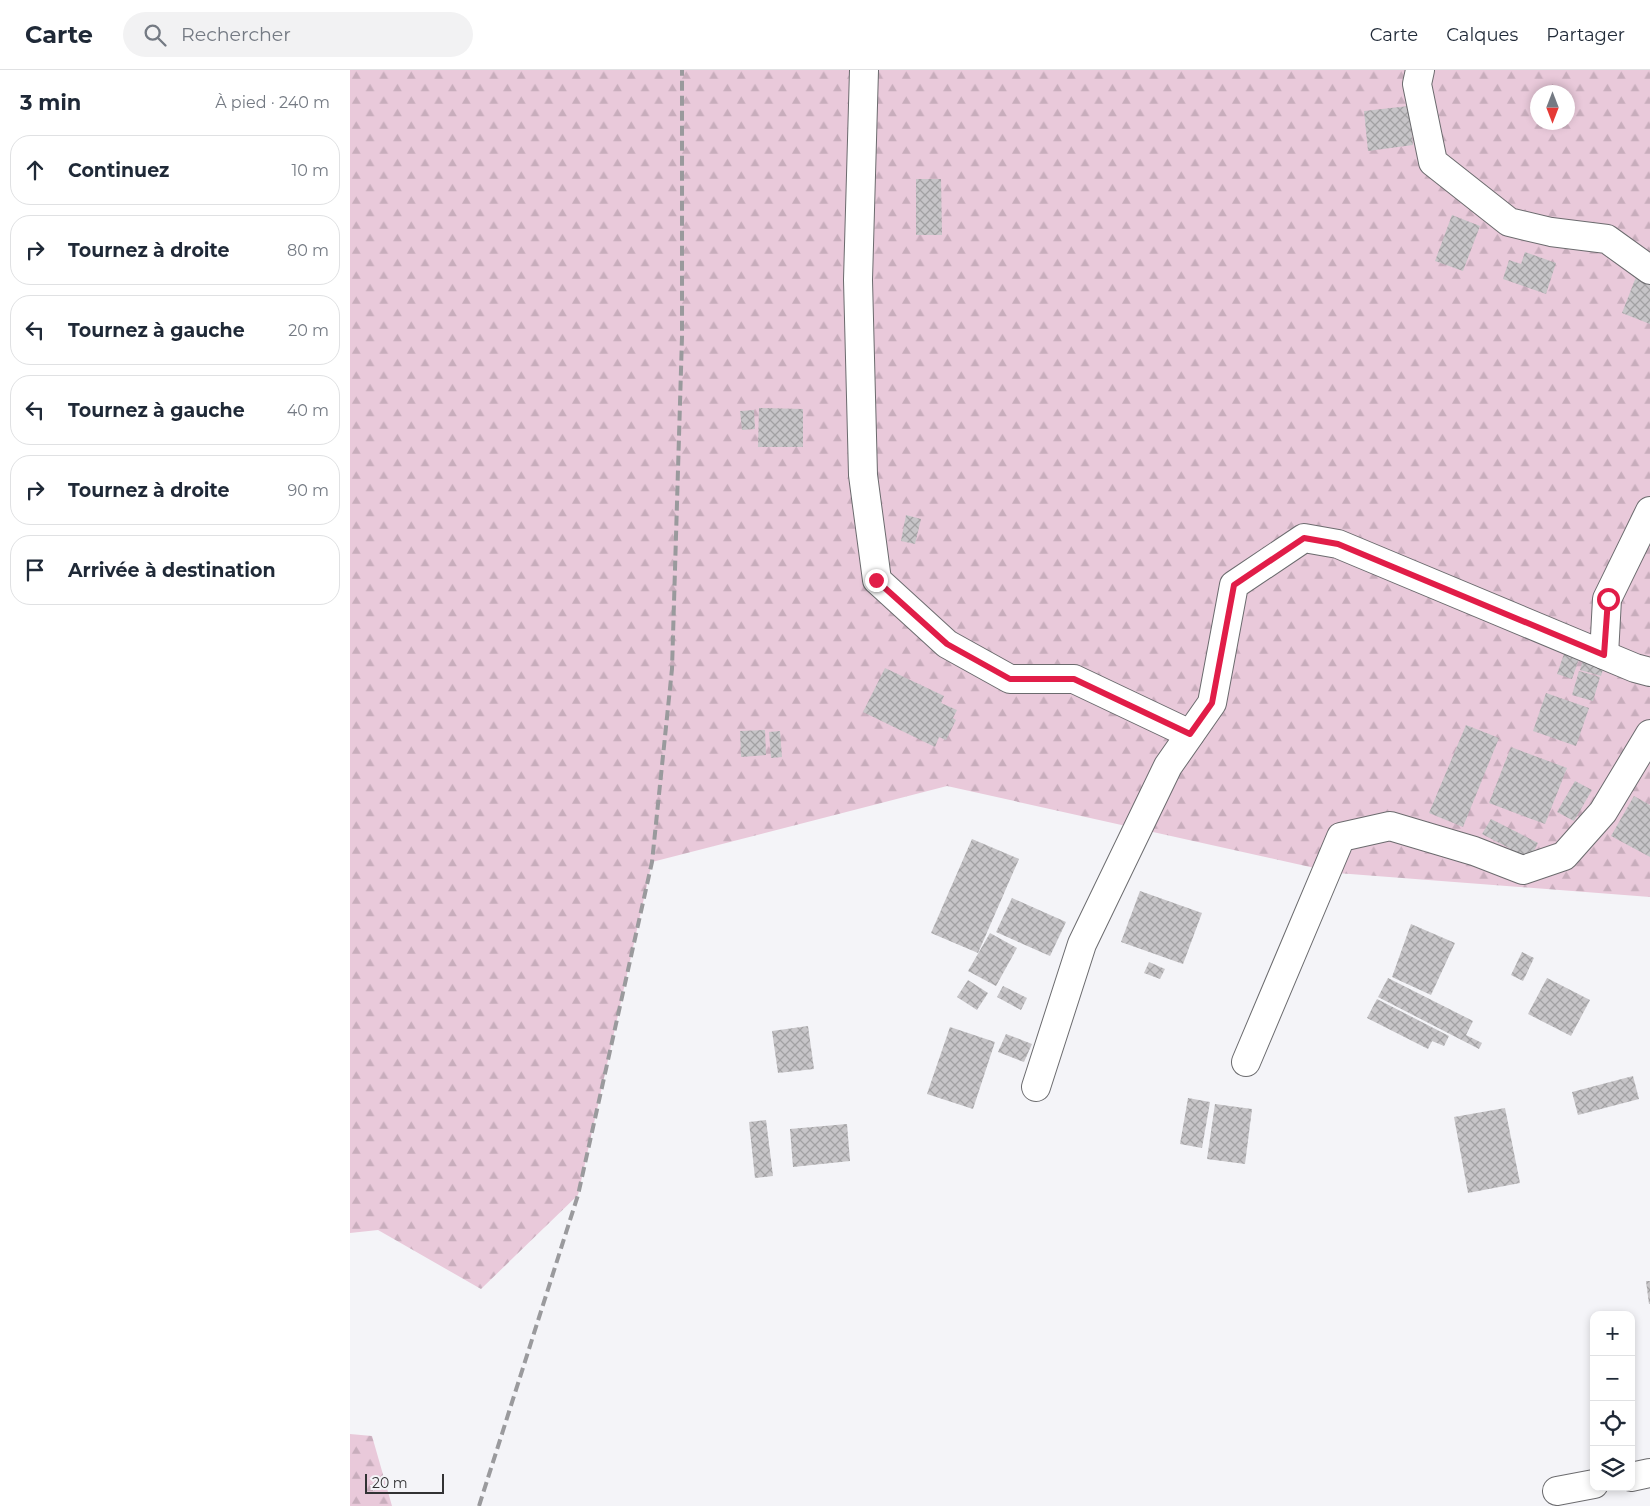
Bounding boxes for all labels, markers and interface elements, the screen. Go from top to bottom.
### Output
search box [123,12,473,57]
text: Carte [25,20,93,49]
icon: search [141,21,169,49]
text: Rechercher [181,23,291,46]
text: Carte [1370,24,1418,46]
text: Calques [1446,24,1518,46]
text: Partager [1546,24,1625,46]
north arrow [1530,85,1575,130]
text: 3 min [20,90,81,115]
text: À pied · 240 m [215,93,330,112]
icon: ahead [21,156,49,184]
text: Continuez [68,159,169,182]
text: 10 m [291,161,329,180]
icon: right [21,236,49,264]
text: Tournez à droite [68,239,229,262]
text: 80 m [287,241,329,260]
icon: left [21,316,49,344]
text: Tournez à gauche [68,319,245,342]
text: 20 m [288,321,329,340]
icon: left [21,396,49,424]
text: Tournez à gauche [68,399,245,422]
text: 40 m [287,401,329,420]
icon: right [21,476,49,504]
text: Tournez à droite [68,479,229,502]
text: 90 m [287,481,329,500]
icon: arrive [21,556,49,584]
text: Arrivée à destination [68,559,276,582]
route end [865,569,888,592]
route start [1597,588,1620,611]
map controls [1590,1311,1635,1491]
button: + [1590,1311,1635,1356]
button: − [1590,1356,1635,1401]
button: locate [1590,1401,1635,1446]
button: layers [1590,1446,1635,1491]
scale bar [365,1471,444,1494]
text: 20 m [372,1474,408,1492]

